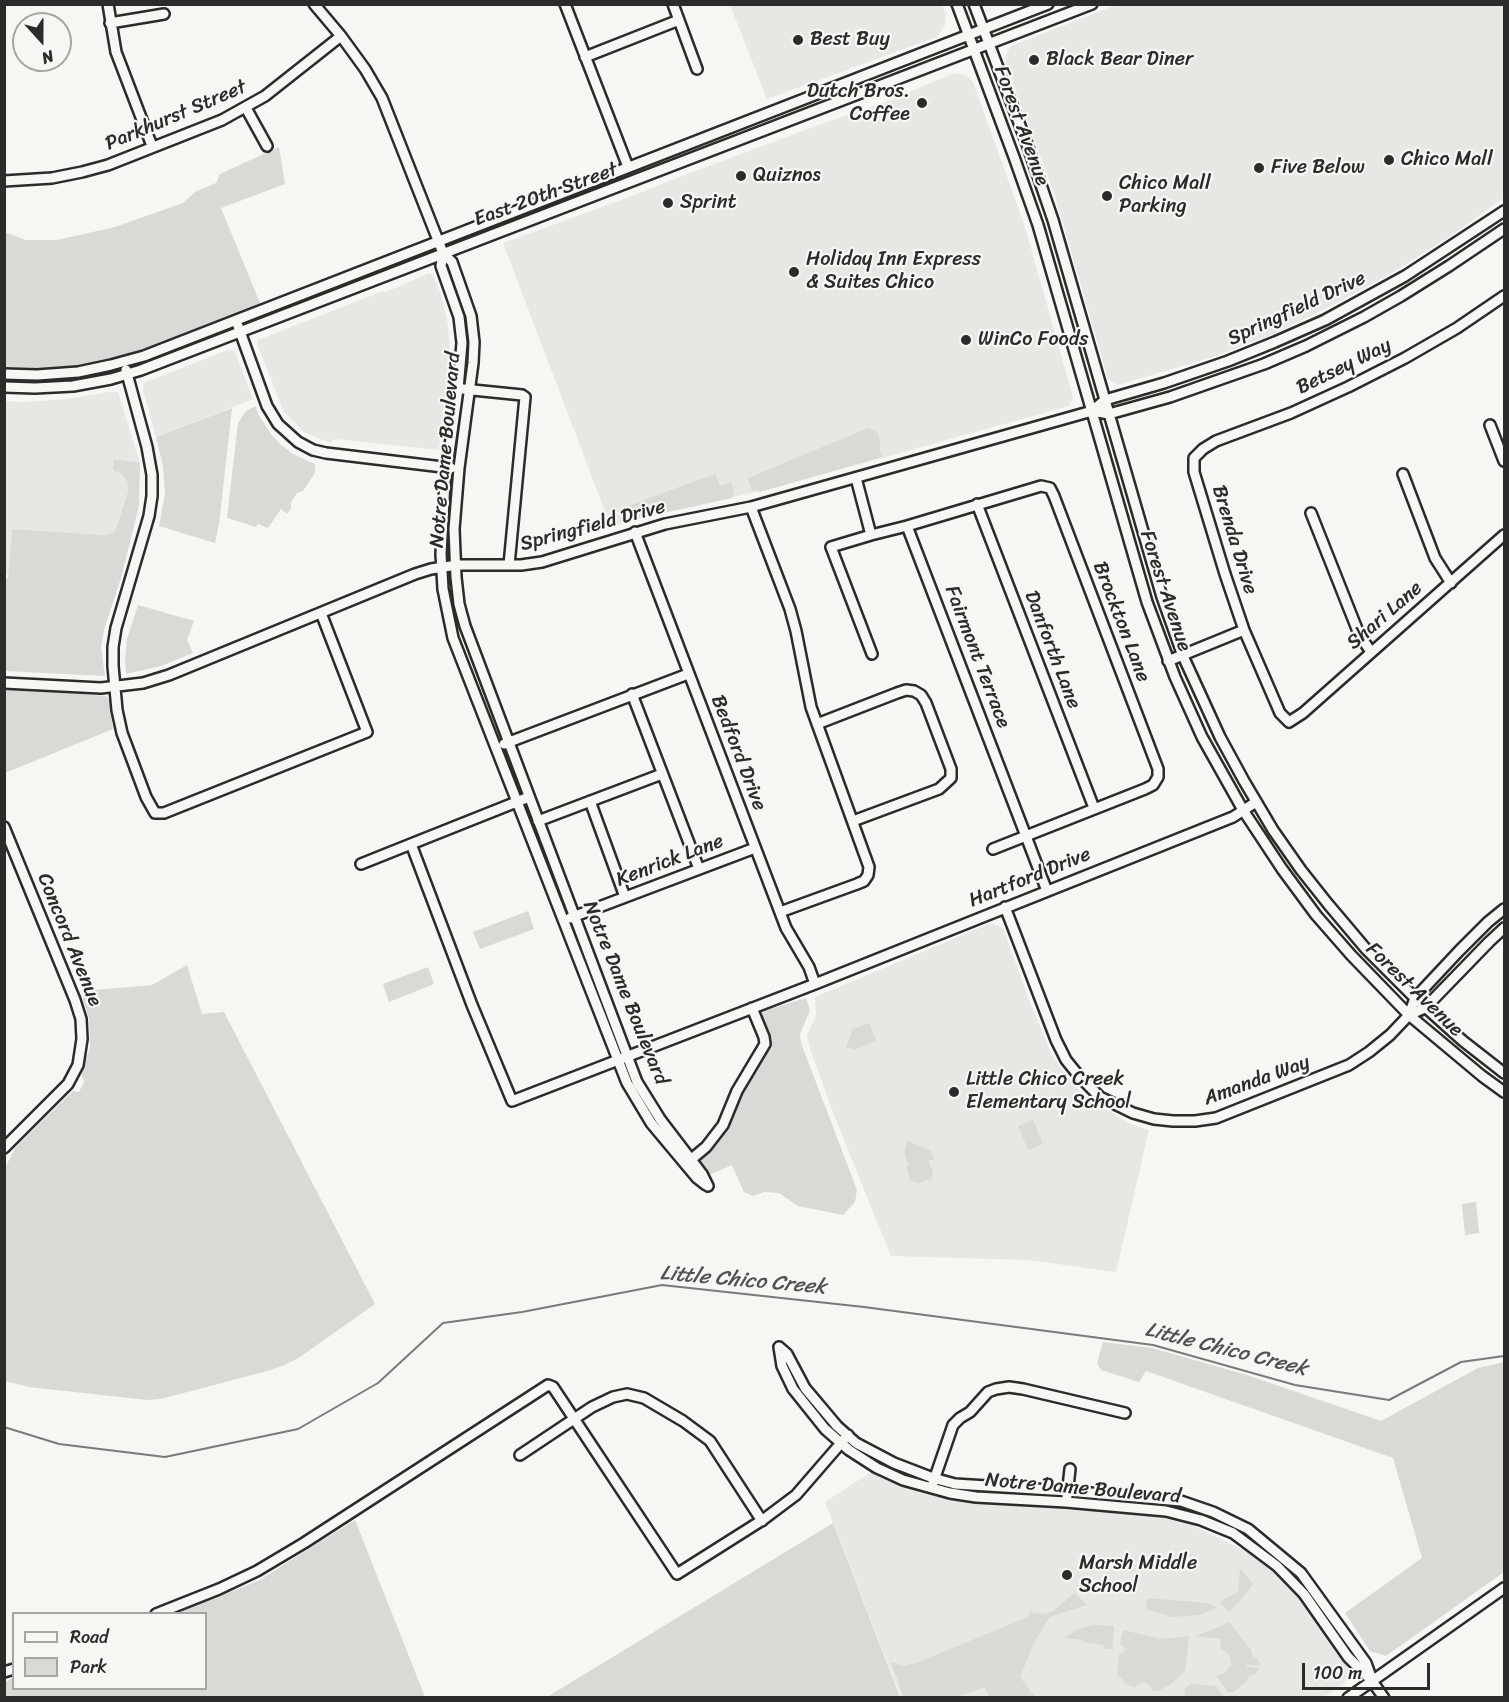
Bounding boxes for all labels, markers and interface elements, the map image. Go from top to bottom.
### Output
north arrow [12,12,72,72]
place label: Best Buy [810,28,890,52]
marker: Best Buy [791,33,805,47]
text: N [38,42,58,73]
place label: Black Bear Diner [1046,48,1193,72]
marker: Black Bear Diner [1027,53,1041,67]
street label: Forest Avenue [988,63,1054,189]
street label: Parkhurst Street [102,75,250,157]
place label: Dutch Bros. Coffee [807,80,910,127]
marker: Dutch Bros. Coffee [915,96,929,110]
place label: Chico Mall [1401,148,1493,172]
marker: Chico Mall [1382,153,1396,167]
place label: Five Below [1271,156,1365,180]
street label: East 20th Street [471,158,621,232]
marker: Five Below [1252,161,1266,175]
place label: Quiznos [753,164,821,188]
marker: Quiznos [734,169,748,183]
place label: Chico Mall Parking [1119,172,1211,219]
marker: Chico Mall Parking [1100,189,1114,203]
place label: Sprint [680,191,736,215]
marker: Sprint [661,196,675,210]
place label: Holiday Inn Express & Suites Chico [806,248,981,295]
marker: Holiday Inn Express & Suites Chico [787,265,801,279]
street label: Springfield Drive [1224,267,1370,351]
place label: WinCo Foods [978,328,1089,352]
marker: WinCo Foods [959,333,973,347]
street label: Betsey Way [1293,334,1395,400]
street label: Notre Dame Boulevard [425,351,467,549]
street label: Brenda Drive [1206,482,1262,598]
street label: Springfield Drive [518,495,668,557]
street label: Forest Avenue [1134,527,1196,655]
street label: Brockton Lane [1087,559,1155,685]
street label: Shari Lane [1342,577,1428,655]
street label: Fairmont Terrace [939,583,1015,731]
street label: Danforth Lane [1018,588,1086,712]
street label: Bedford Drive [705,692,771,814]
street label: Kenrick Lane [613,830,727,892]
street label: Hartford Drive [966,843,1094,913]
street label: Concord Avenue [31,870,107,1010]
street label: Notre Dame Boulevard [577,898,673,1088]
street label: Forest Avenue [1360,938,1468,1042]
street label: Amanda Way [1201,1051,1313,1111]
place label: Little Chico Creek Elementary School [966,1068,1131,1115]
marker: Little Chico Creek Elementary School [947,1085,961,1099]
water label: Little Chico Creek [659,1261,827,1301]
water label: Little Chico Creek [1142,1318,1310,1382]
street label: Notre Dame Boulevard [984,1468,1182,1510]
place label: Marsh Middle School [1079,1552,1197,1599]
marker: Marsh Middle School [1060,1568,1074,1582]
legend [12,1612,207,1690]
text: Road [70,1621,109,1653]
text: Park [70,1651,107,1683]
scale bar [1305,1651,1432,1689]
text: 100 m [1313,1657,1362,1689]

